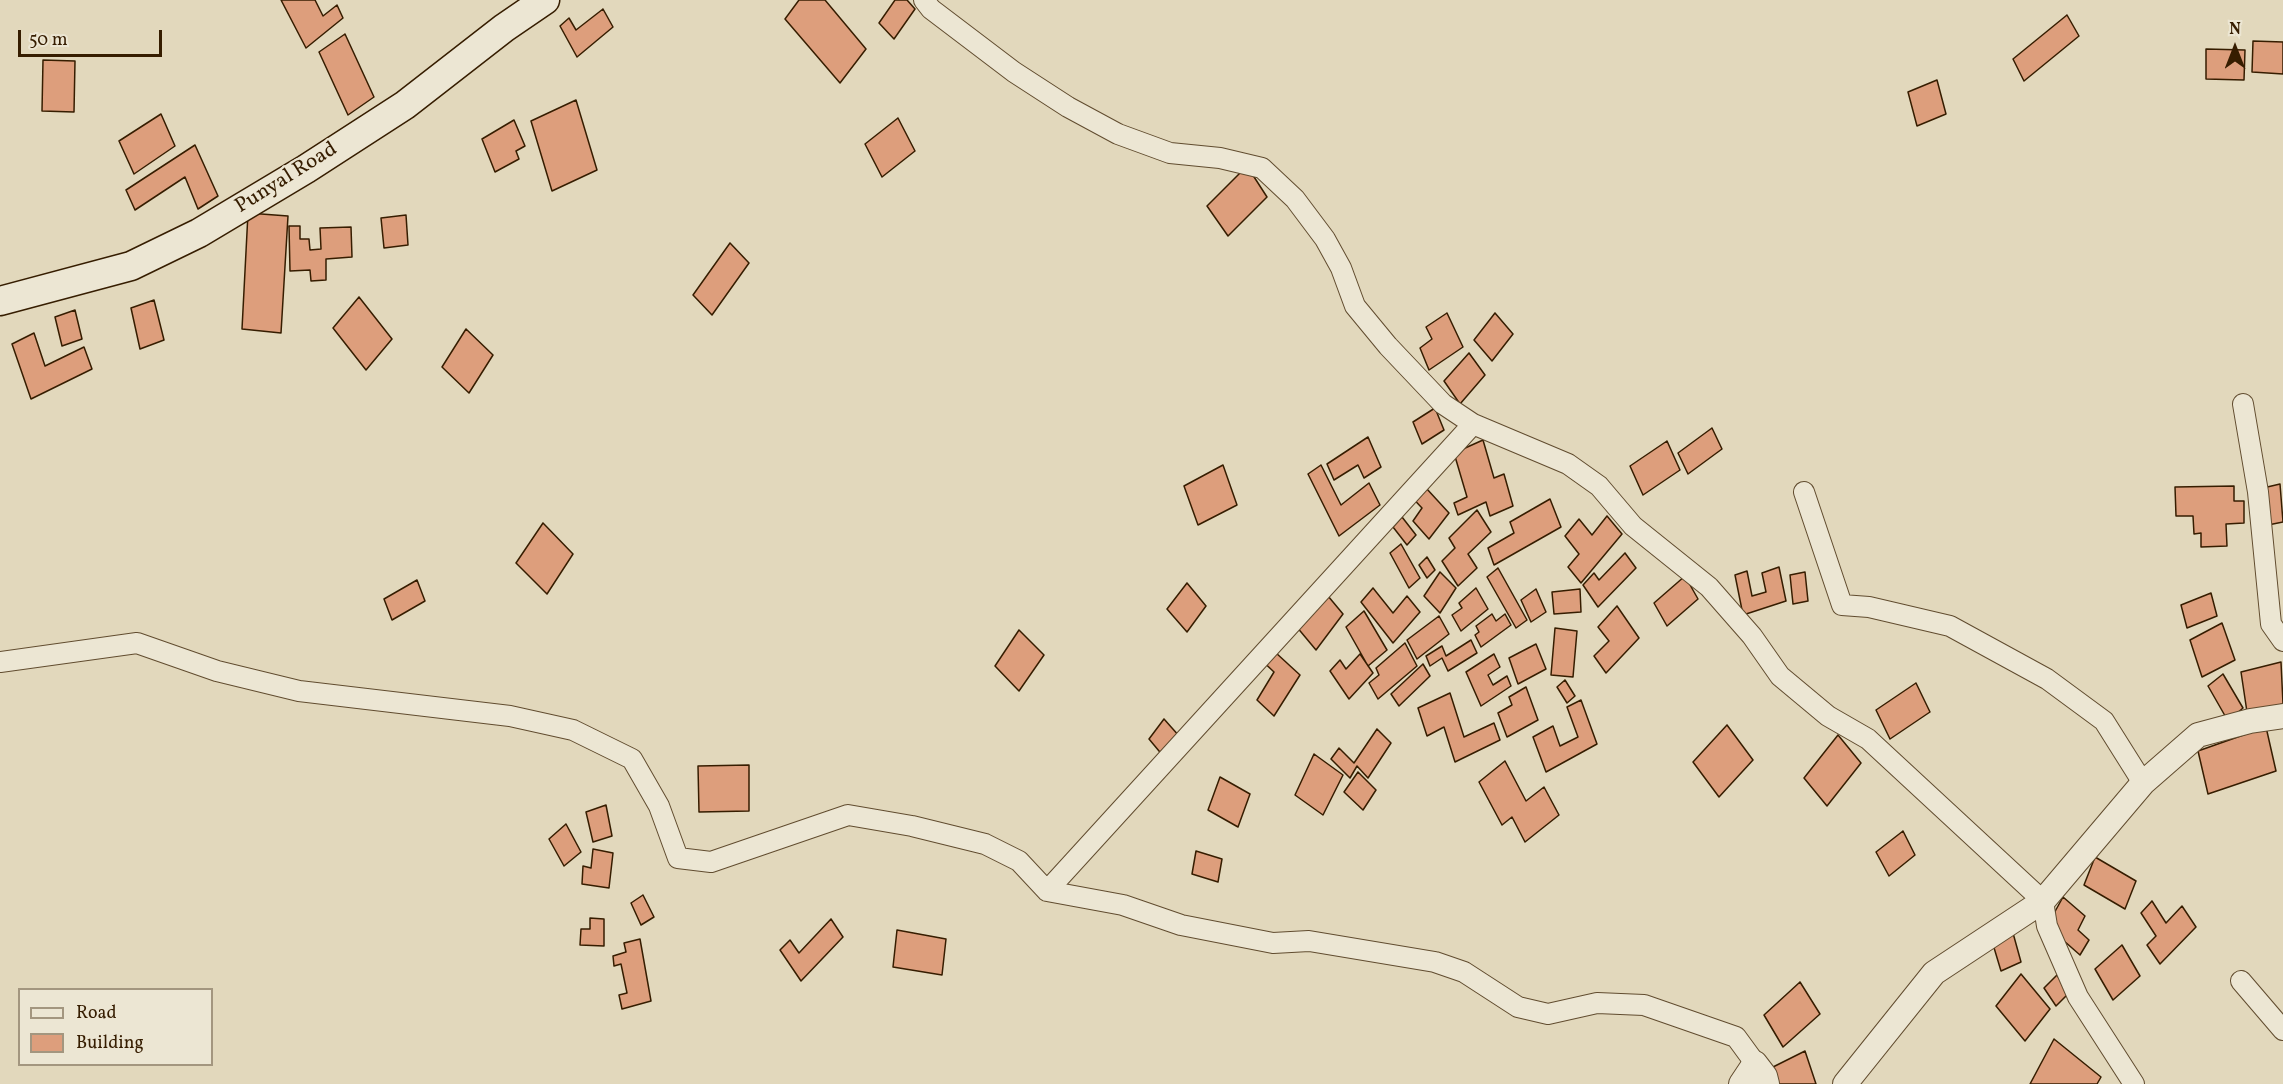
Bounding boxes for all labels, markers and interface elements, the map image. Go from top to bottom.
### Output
scale bar [21,18,165,56]
north arrow [2205,18,2265,78]
text: N [2229,19,2241,41]
text: 50 m [29,28,68,53]
street label: Punyal Road [231,138,343,220]
legend [18,988,213,1066]
text: Road [76,1001,117,1026]
text: Building [76,1031,144,1056]

